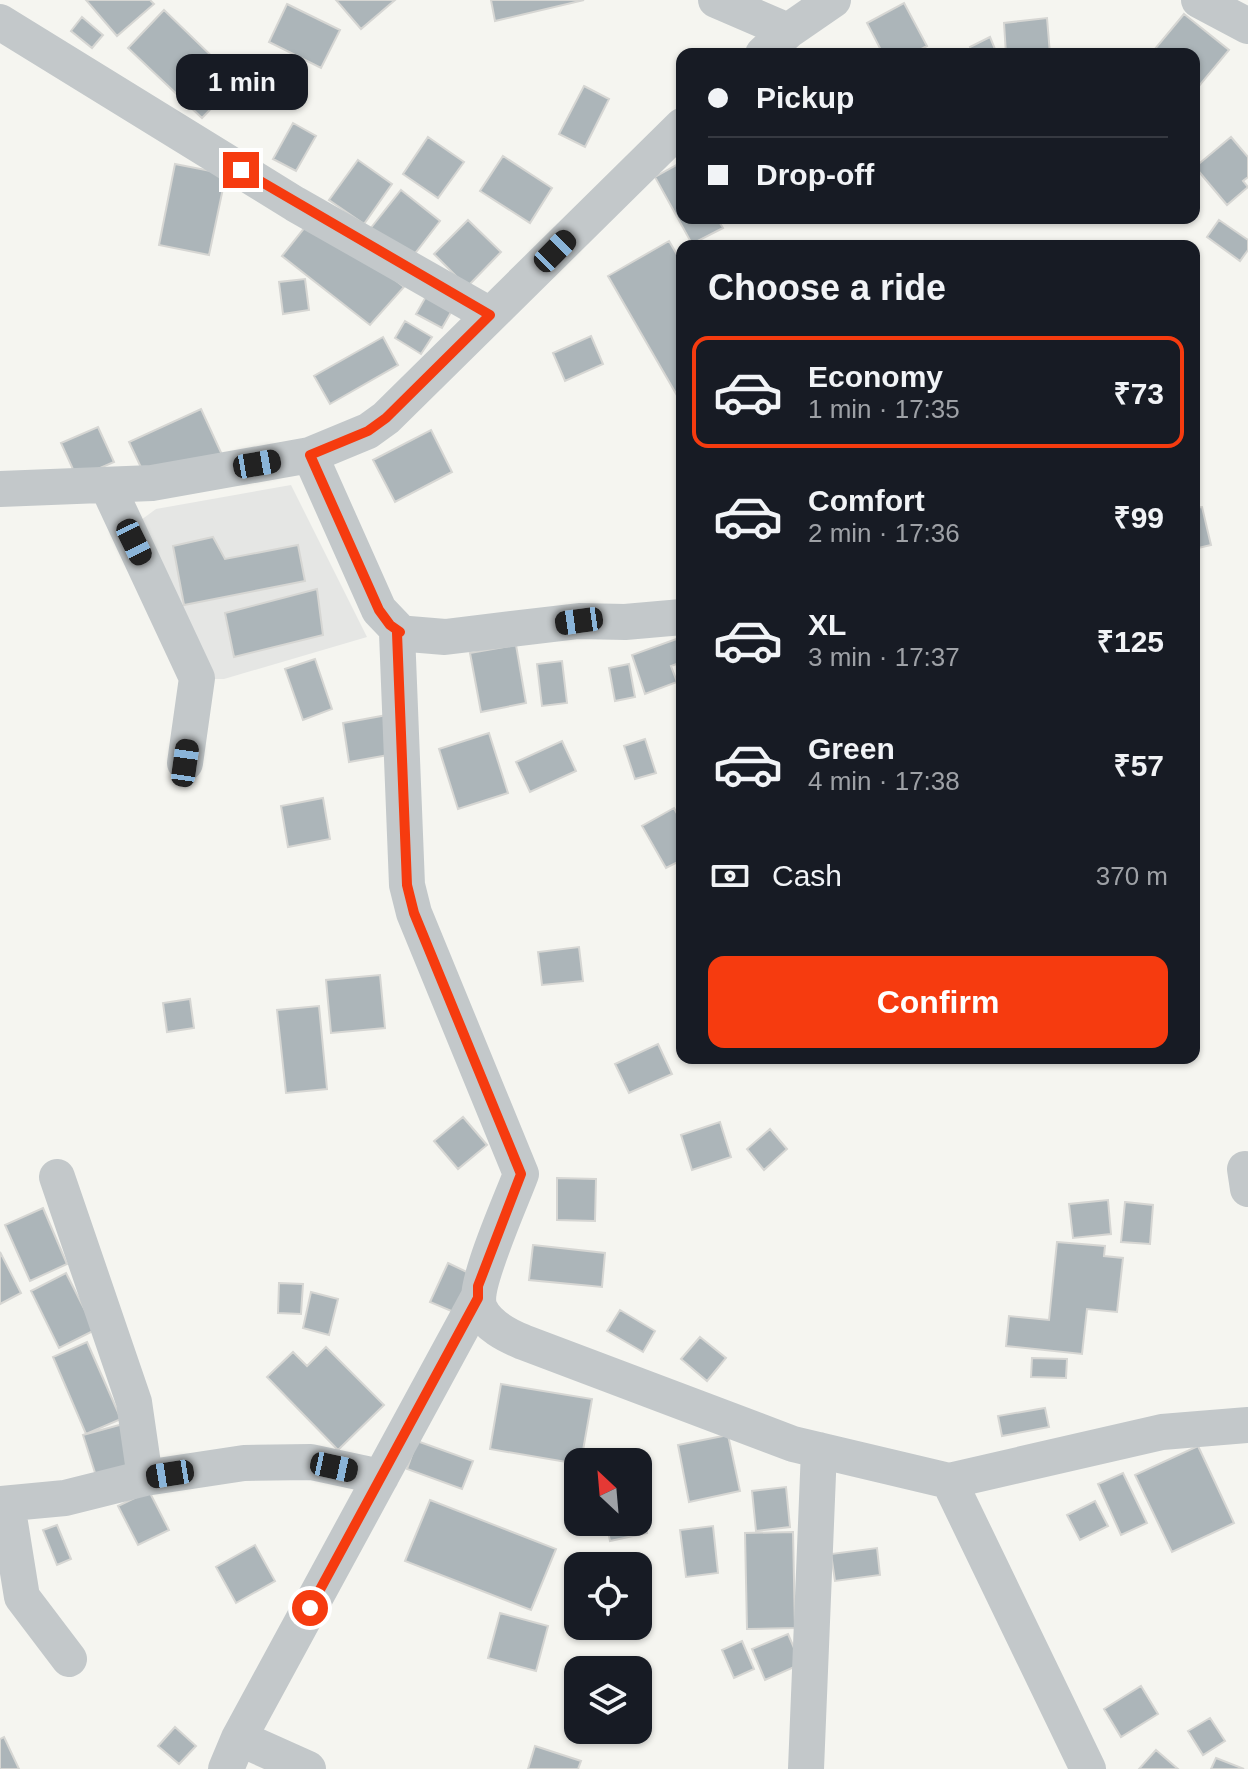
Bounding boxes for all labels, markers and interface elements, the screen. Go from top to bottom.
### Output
callout: 1 min [175,54,307,110]
text: 1 min [208,67,276,97]
text: Pickup [756,81,854,114]
route end [223,152,259,188]
text: Drop-off [756,158,874,191]
car [530,226,580,276]
text: Choose a ride [708,267,946,308]
icon: car [712,356,784,428]
text: Economy [808,360,943,393]
text: ₹73 [1113,377,1164,410]
text: 1 min · 17:35 [808,394,960,424]
car [231,448,283,480]
icon: car [712,480,784,552]
text: Comfort [808,484,925,517]
text: ₹99 [1113,501,1164,534]
car [113,515,155,569]
text: 2 min · 17:36 [808,518,960,548]
icon: car [712,604,784,676]
car [554,606,604,636]
text: XL [808,608,846,641]
text: ₹125 [1097,625,1164,658]
text: 3 min · 17:37 [808,642,960,672]
icon: car [712,728,784,800]
text: Green [808,732,895,765]
car [170,738,200,788]
text: ₹57 [1113,749,1164,782]
text: 4 min · 17:38 [808,766,960,796]
icon: cash [708,854,752,898]
text: Cash [772,859,842,892]
text: 370 m [1096,861,1168,891]
button: Confirm [708,956,1168,1048]
north arrow [564,1448,652,1536]
map controls [564,1448,652,1744]
car [308,1450,360,1484]
car [144,1458,196,1490]
button: locate [564,1552,652,1640]
route start [292,1590,328,1626]
button: layers [564,1656,652,1744]

